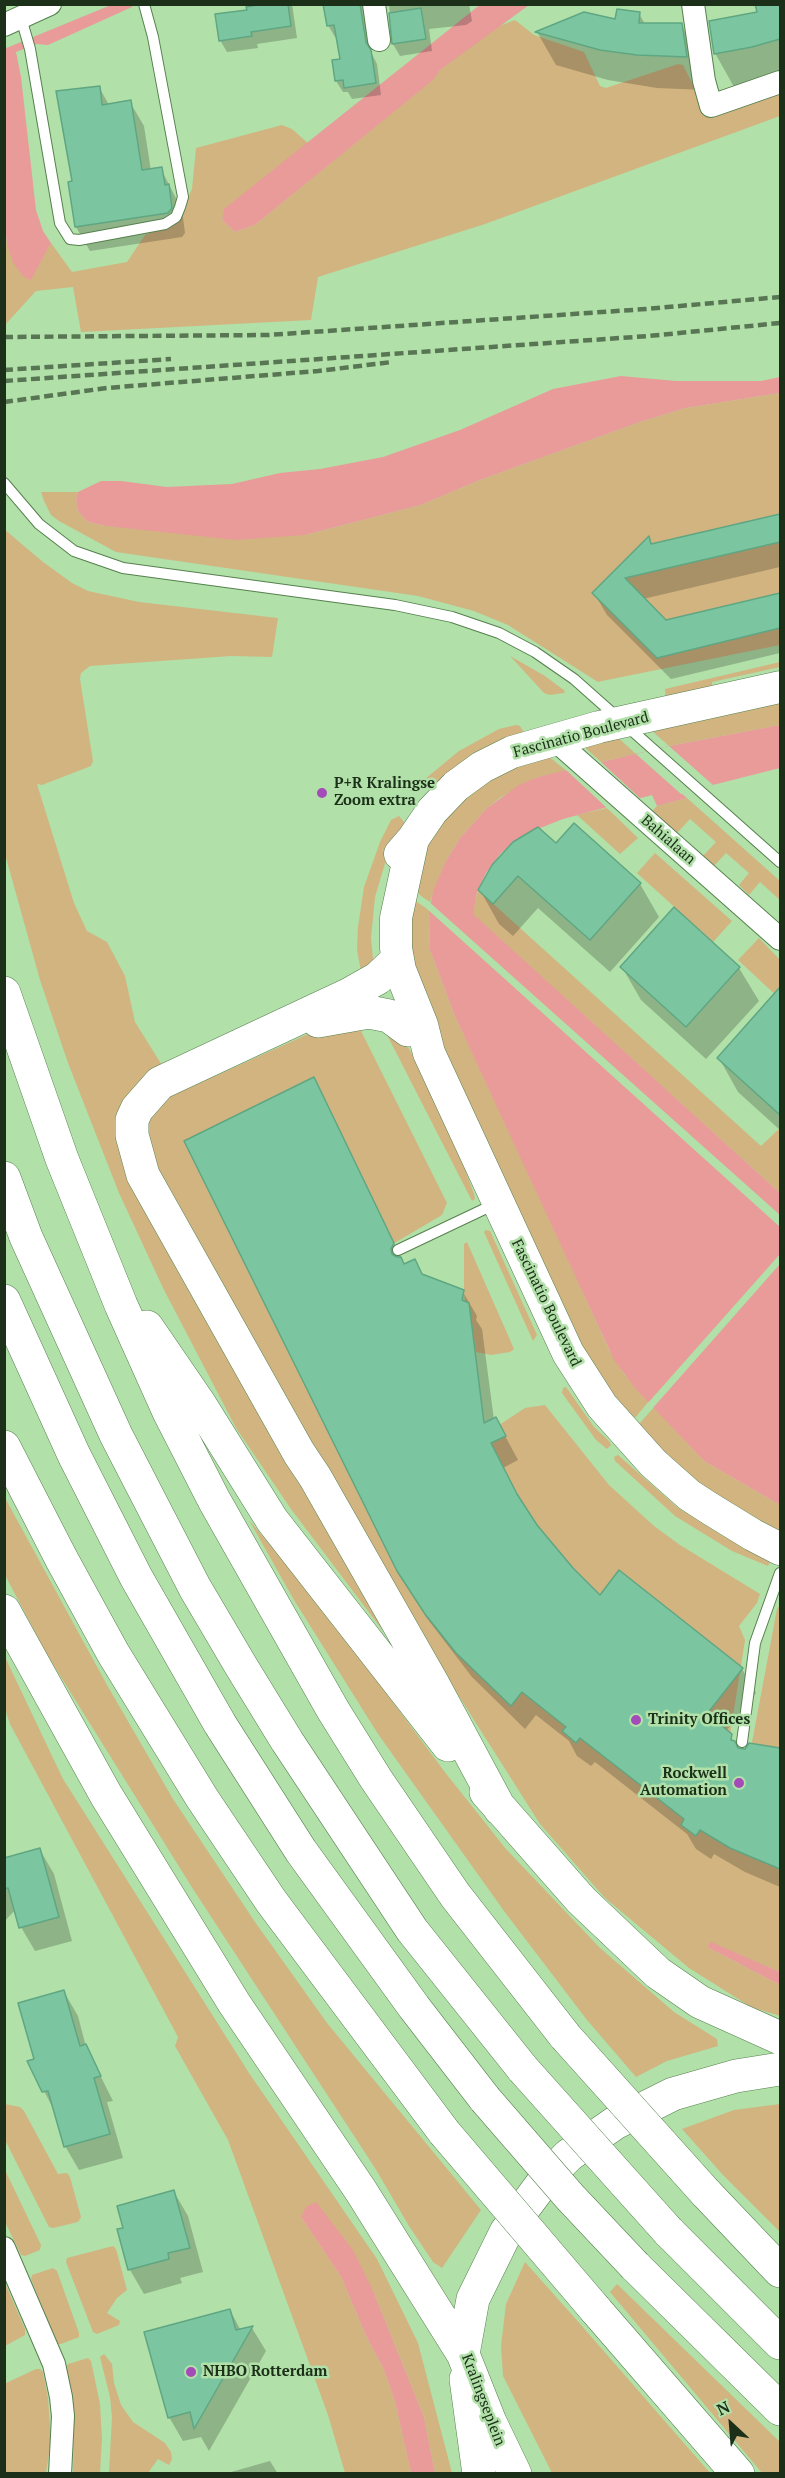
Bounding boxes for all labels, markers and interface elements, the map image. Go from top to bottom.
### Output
street label: Fascinatio Boulevard [511,708,651,762]
place label: P+R Kralingse Zoom extra [334,775,435,810]
marker: P+R Kralingse Zoom extra [315,786,329,800]
street label: Bahialaan [637,811,699,869]
street label: Fascinatio Boulevard [507,1236,585,1370]
place label: Trinity Offices [648,1711,750,1729]
marker: Trinity Offices [629,1713,643,1727]
place label: Rockwell Automation [640,1765,727,1800]
marker: Rockwell Automation [732,1776,746,1790]
street label: Kralingseplein [457,2352,509,2448]
place label: NHBO Rotterdam [203,2363,327,2381]
marker: NHBO Rotterdam [184,2365,198,2379]
north arrow [701,2394,761,2454]
text: N [713,2395,733,2420]

